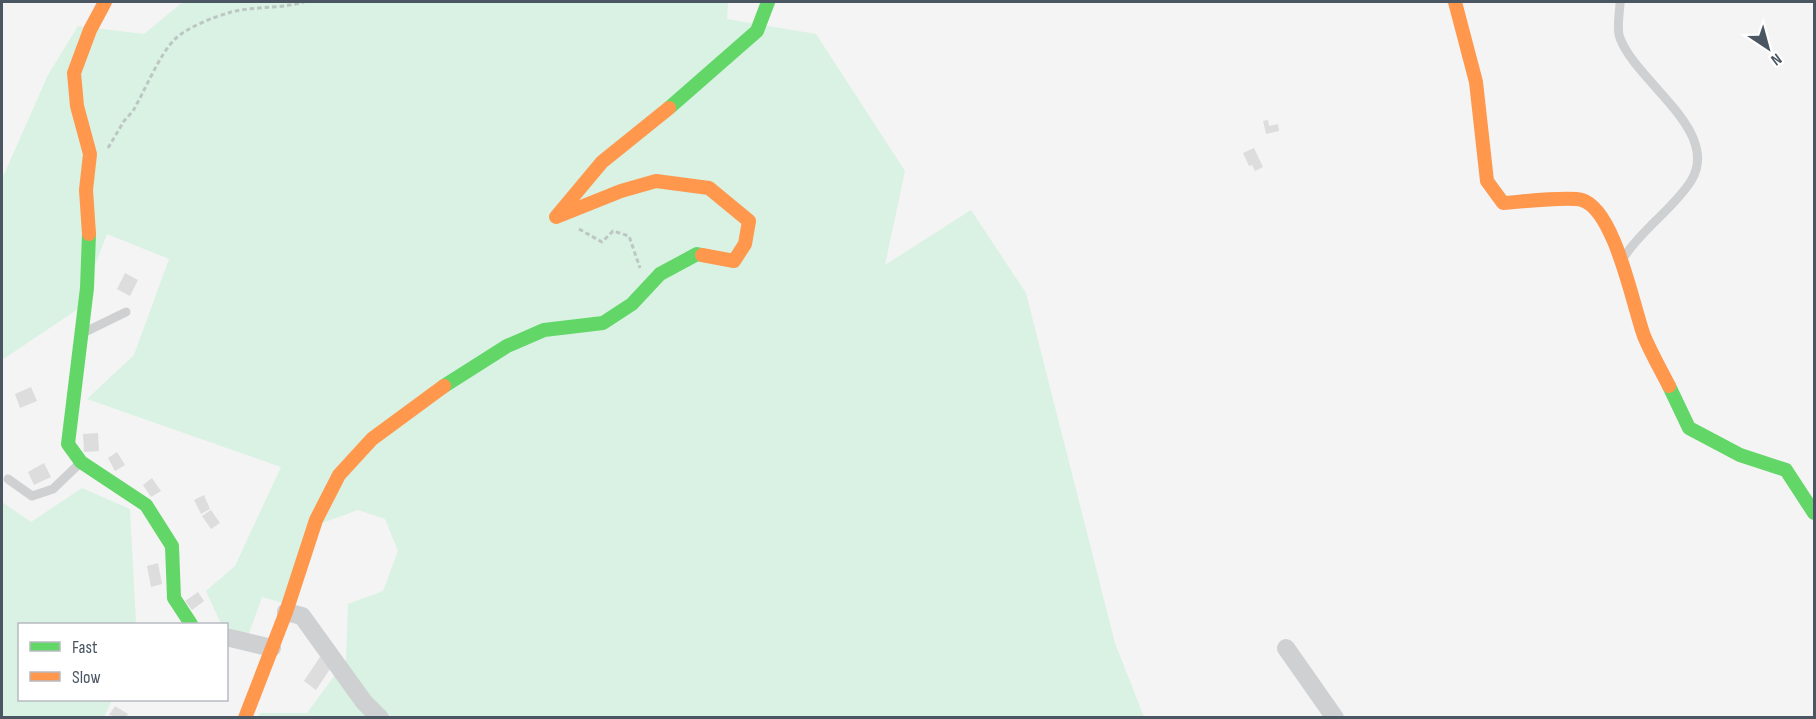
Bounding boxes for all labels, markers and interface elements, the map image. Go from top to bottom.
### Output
north arrow [1738,18,1798,78]
text: N [1767,49,1785,69]
legend [18,623,228,701]
text: Fast [72,637,98,658]
text: Slow [72,667,101,688]

